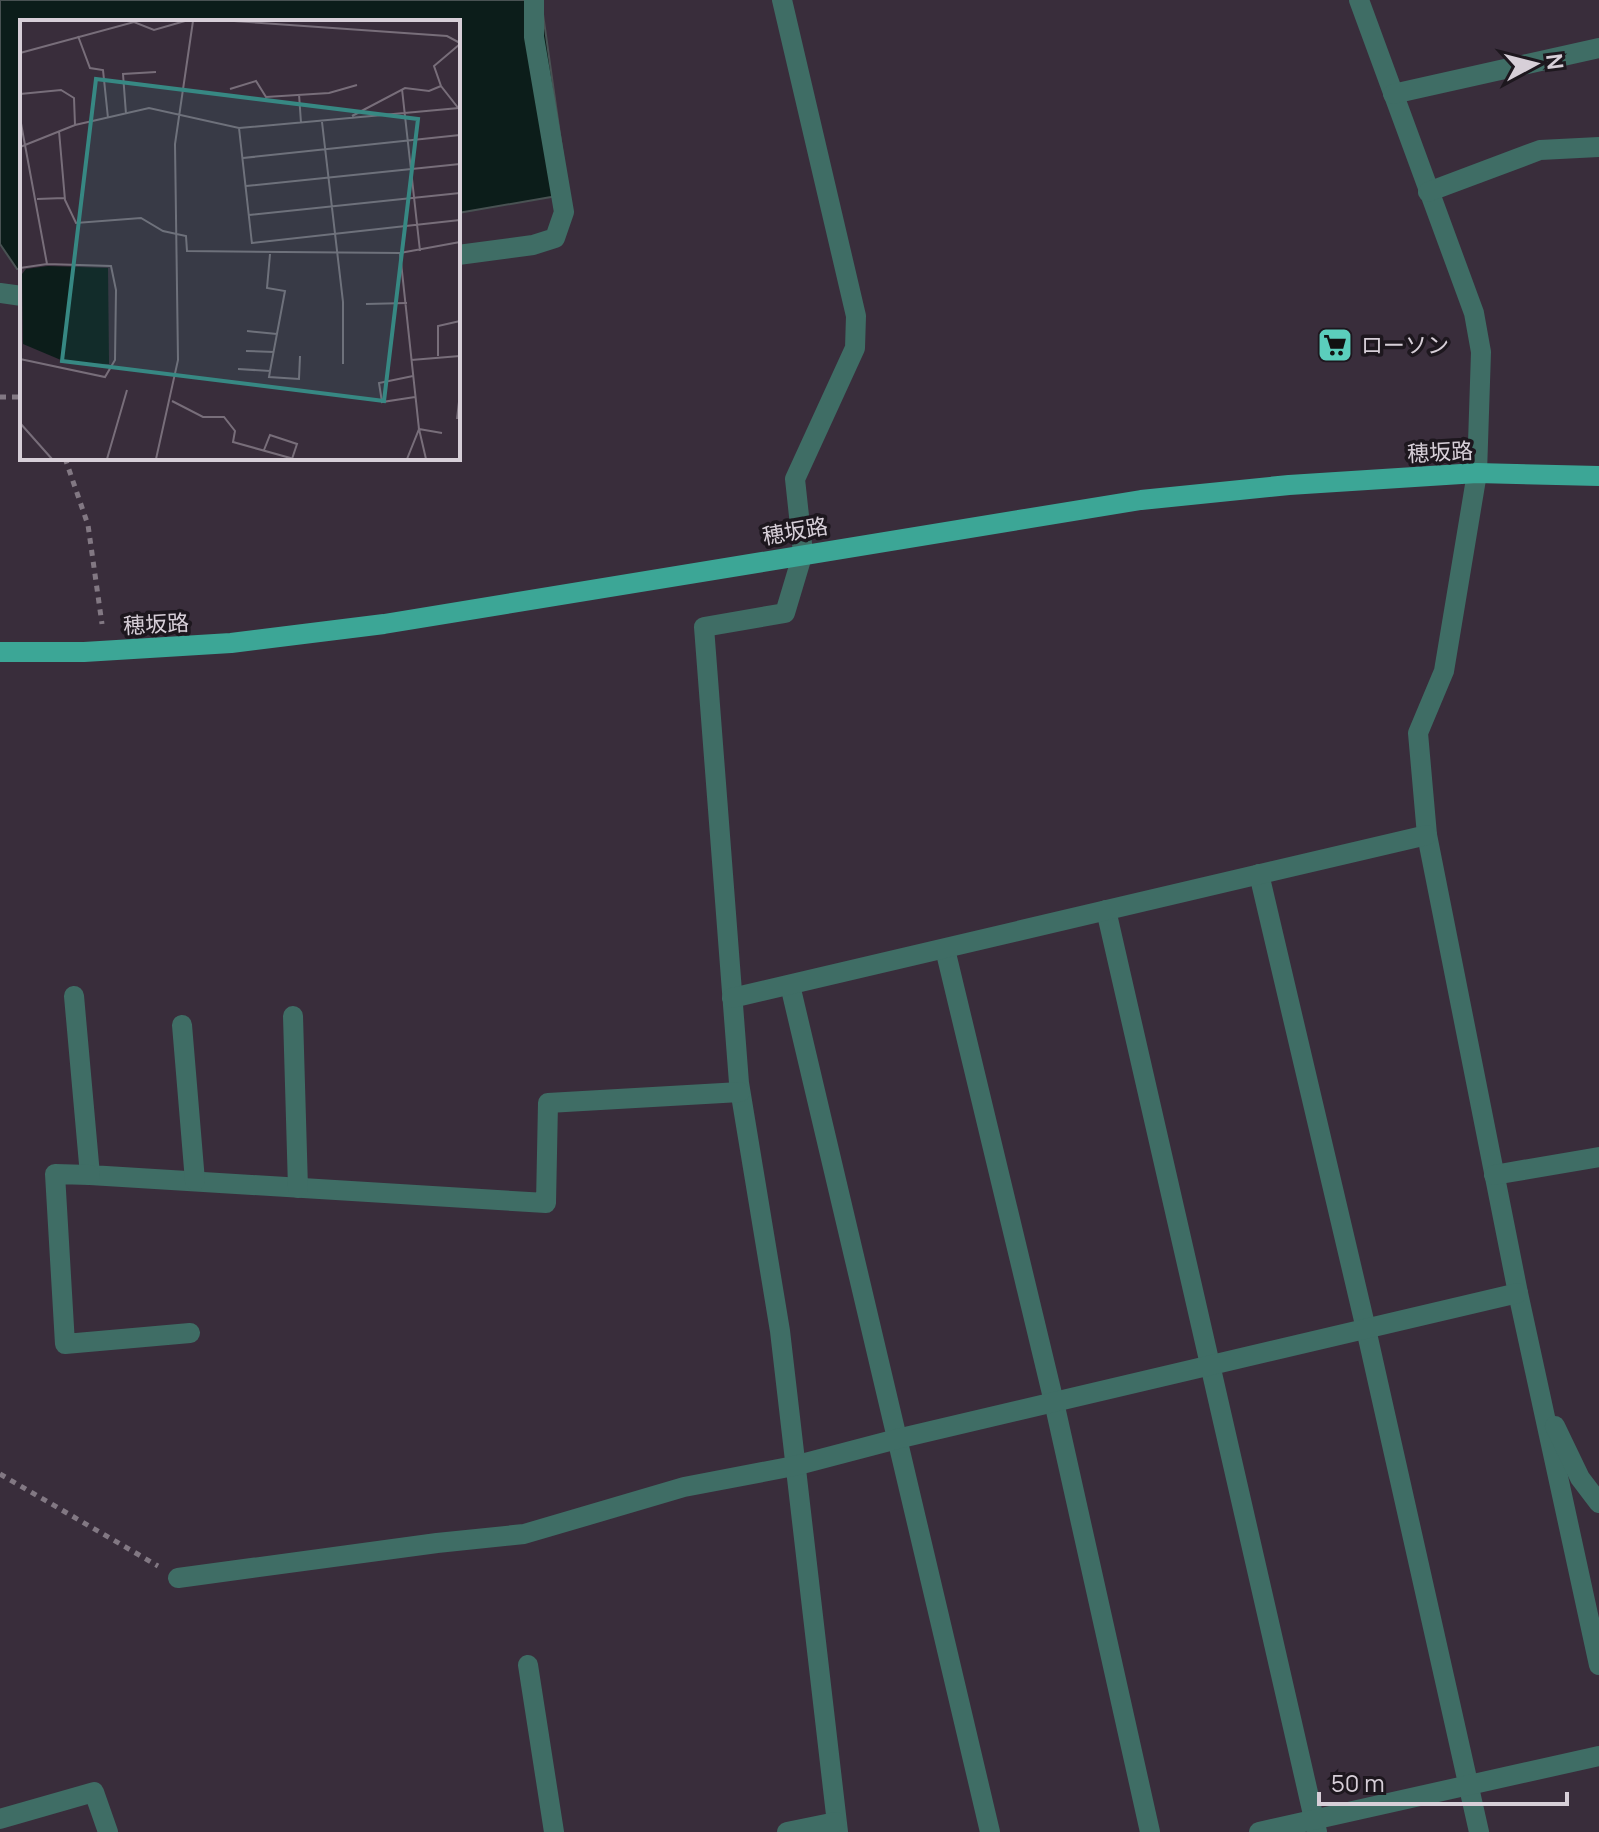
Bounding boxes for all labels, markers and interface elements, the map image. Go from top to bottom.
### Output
inset map [20,20,460,460]
north arrow [1495,24,1575,104]
text: N [1539,52,1571,71]
supermarket icon: ローソン [1316,326,1354,364]
place label: ローソン [1361,330,1449,360]
street label: 穂坂路 [1406,435,1474,469]
street label: 穂坂路 [760,510,830,552]
street label: 穂坂路 [122,607,190,641]
scale bar [1319,1756,1567,1806]
text: 50 m [1331,1766,1385,1799]

